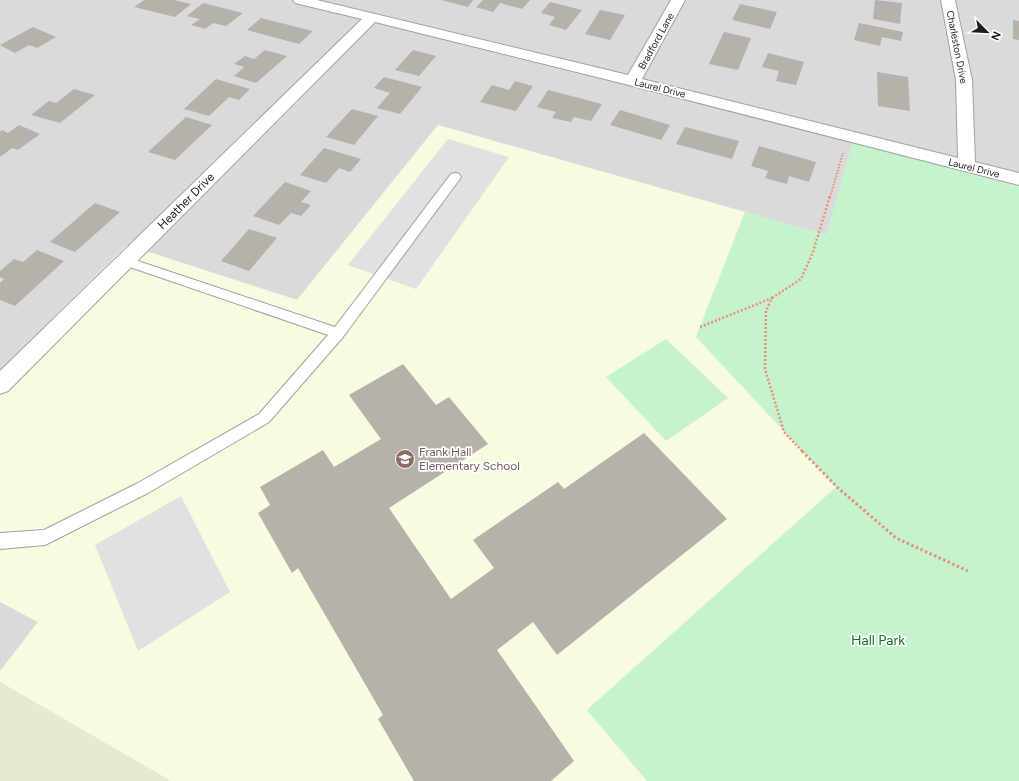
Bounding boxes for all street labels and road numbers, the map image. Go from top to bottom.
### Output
street label: Charleston Drive [944,9,971,85]
street label: Bradford Lane [635,10,677,72]
street label: Laurel Drive [633,75,688,101]
street label: Laurel Drive [947,155,1002,181]
street label: Heather Drive [155,169,218,232]

